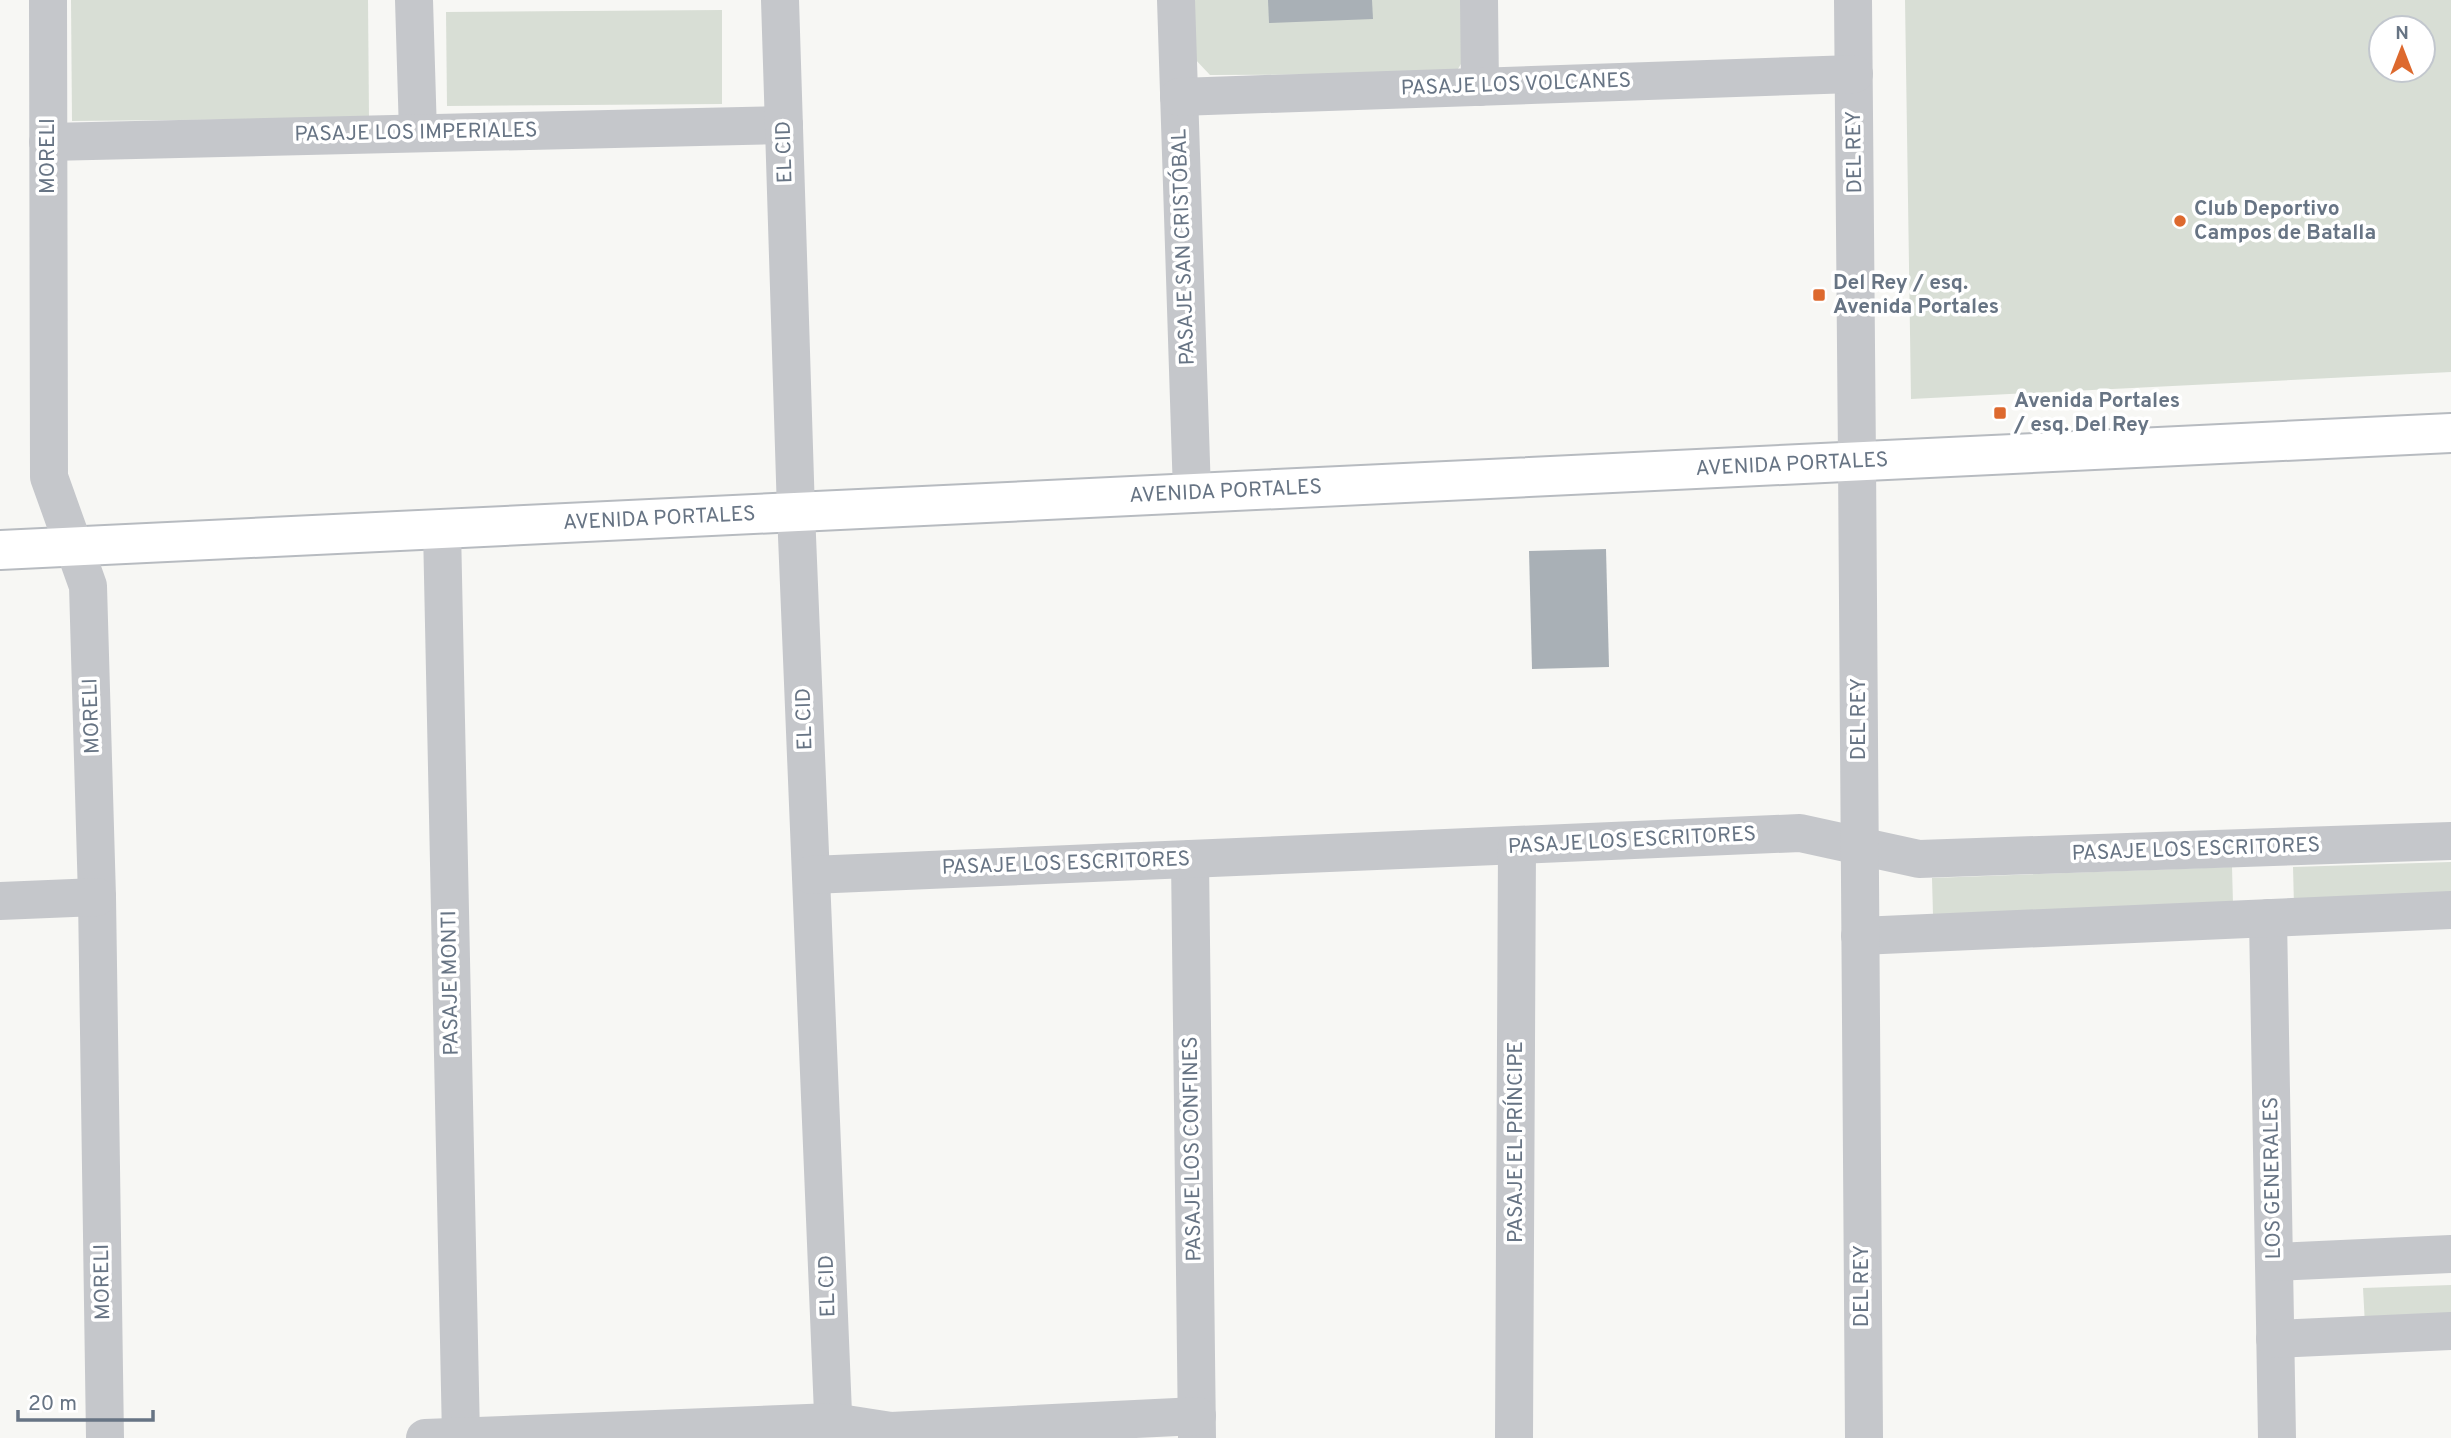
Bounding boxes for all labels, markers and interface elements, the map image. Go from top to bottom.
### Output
north arrow [2367,14,2437,84]
text: N [2395,22,2409,46]
street label: PASAJE LOS VOLCANES [1400,67,1632,103]
street label: DEL REY [1841,110,1869,194]
street label: PASAJE LOS IMPERIALES [294,117,538,149]
street label: MORELI [35,118,62,194]
street label: EL CID [770,120,800,184]
street label: PASAJE SAN CRISTÓBAL [1165,128,1202,366]
place label: Club Deportivo Campos de Batalla [2194,196,2376,247]
marker: Club Deportivo Campos de Batalla [2172,213,2188,229]
place label: Del Rey / esq. Avenida Portales [1833,270,1999,321]
marker: Del Rey / esq. Avenida Portales [1811,287,1827,303]
place label: Avenida Portales / esq. Del Rey [2013,388,2180,439]
marker: Avenida Portales / esq. Del Rey [1992,405,2008,421]
street label: AVENIDA PORTALES [1695,446,1889,483]
street label: AVENIDA PORTALES [1129,473,1323,510]
street label: AVENIDA PORTALES [562,500,756,537]
street label: MORELI [77,677,107,755]
street label: DEL REY [1846,678,1873,760]
street label: EL CID [790,687,820,751]
street label: PASAJE LOS ESCRITORES [1507,821,1757,861]
street label: PASAJE LOS ESCRITORES [2071,832,2321,868]
street label: PASAJE LOS ESCRITORES [941,846,1191,882]
street label: PASAJE MONTI [436,910,466,1056]
street label: PASAJE LOS CONFINES [1178,1036,1208,1262]
street label: PASAJE EL PRÍNCIPE [1502,1041,1530,1243]
street label: LOS GENERALES [2258,1096,2288,1260]
street label: MORELI [89,1244,117,1320]
street label: DEL REY [1849,1245,1876,1327]
street label: EL CID [813,1254,843,1318]
scale bar [18,1378,152,1422]
text: 20 m [28,1391,77,1418]

